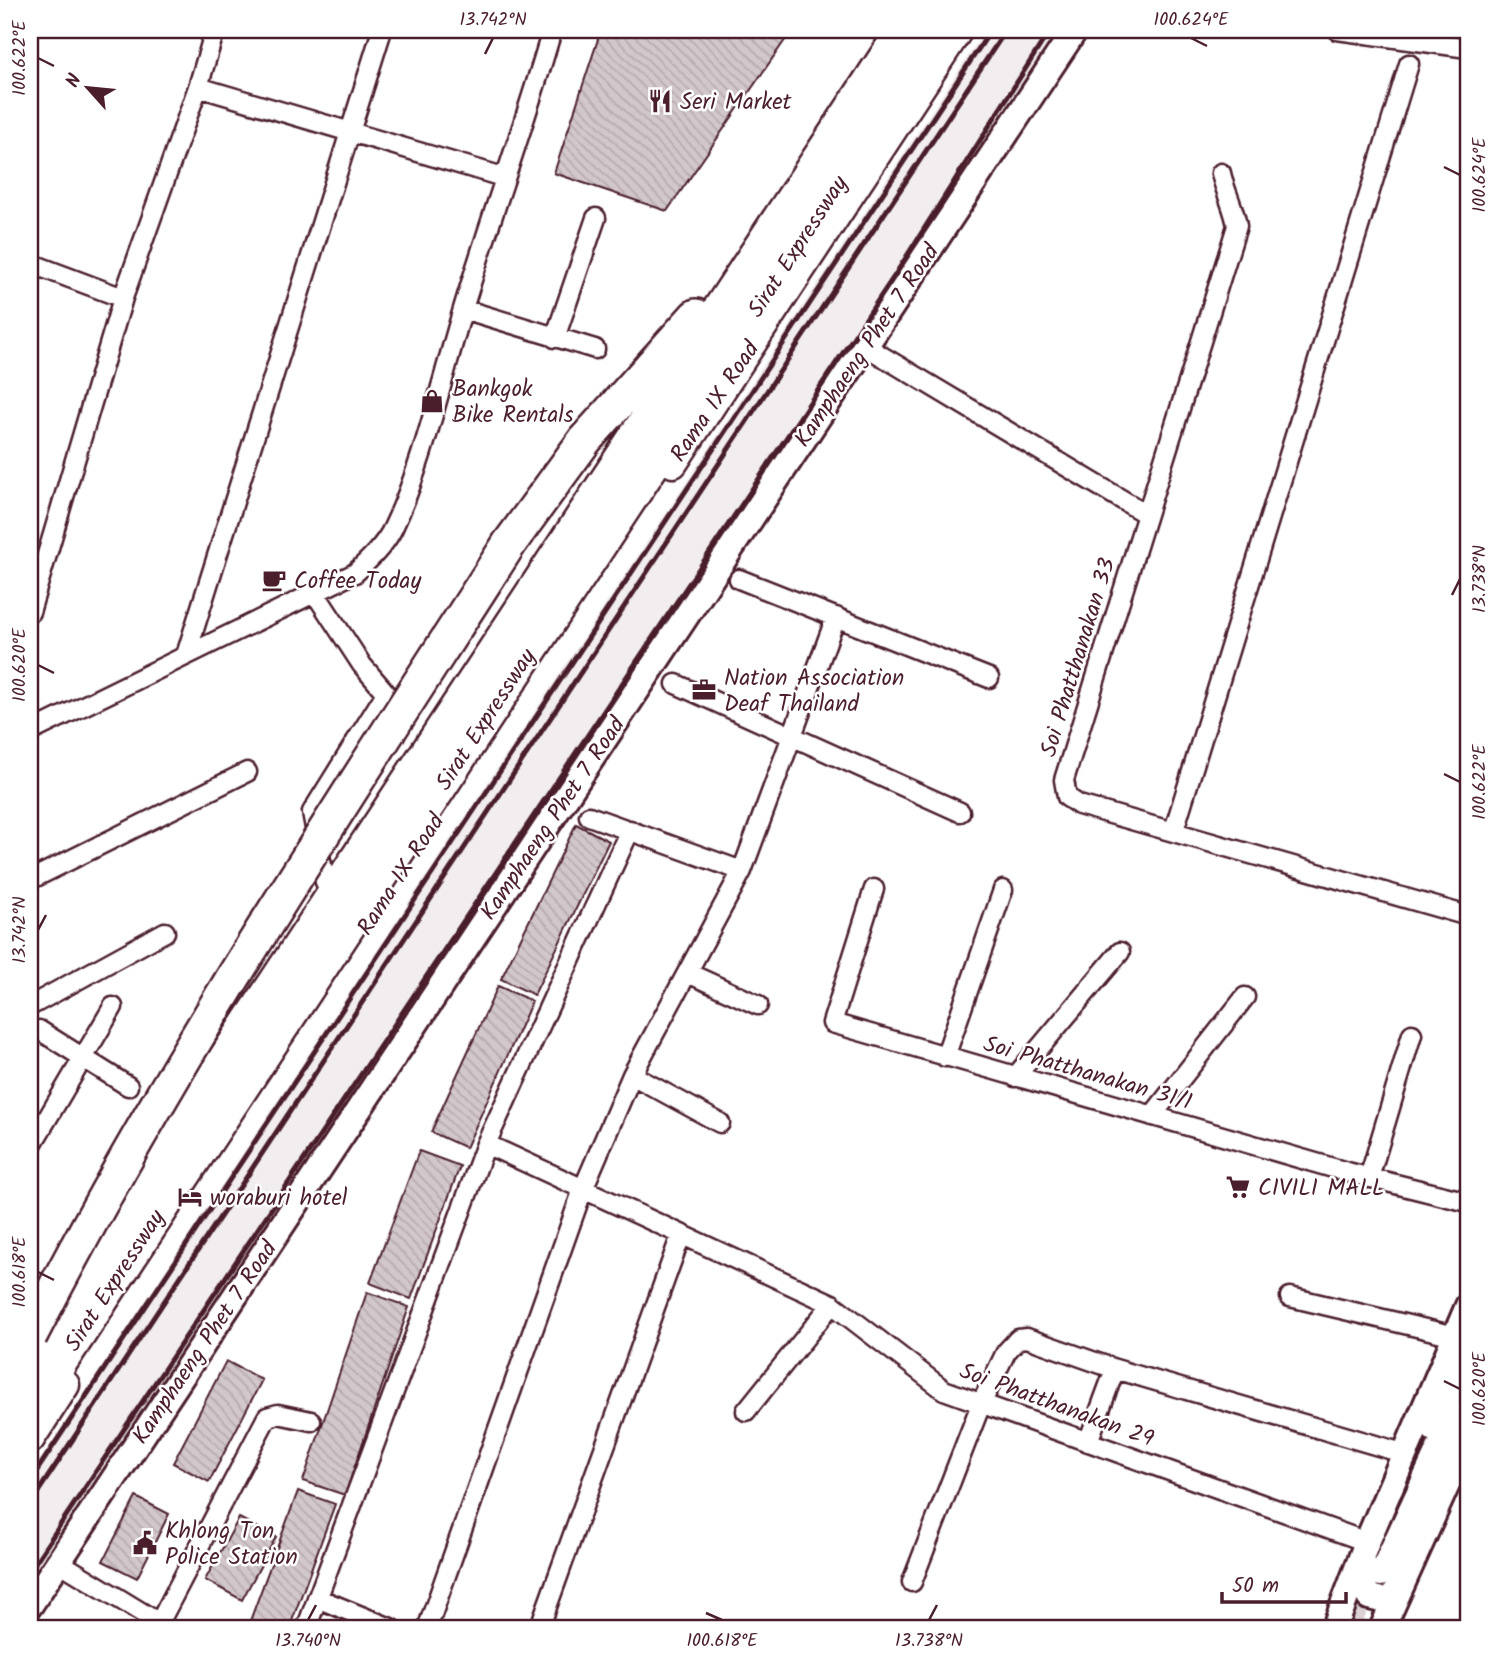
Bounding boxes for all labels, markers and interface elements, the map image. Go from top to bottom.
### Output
text: 13.742°N [459,6,527,35]
text: 100.624°E [1154,6,1229,35]
text: 100.622°E [6,20,35,96]
north arrow [52,52,122,122]
text: N [59,69,91,93]
place label: Seri Market [680,85,793,121]
restaurant icon: Seri Market [646,87,674,115]
text: 100.624°E [1466,137,1495,212]
street label: Sirat Expressway [739,169,858,325]
street label: Kamphaeng Phet 7 Road [786,237,950,455]
street label: Rama IX Road [662,334,770,470]
place label: Bankgok Bike Rentals [452,372,574,434]
shop icon: Bankgok Bike Rentals [418,387,446,415]
text: 13.738°N [1466,545,1495,613]
street label: Soi Phatthanakan 33 [1032,554,1126,761]
place label: Coffee Today [294,564,421,600]
cafe icon: Coffee Today [260,566,288,594]
text: 100.620°E [6,628,35,702]
street label: Sirat Expressway [427,642,546,798]
place label: Nation Association Deaf Thailand [724,661,904,723]
office icon: Nation Association Deaf Thailand [690,676,718,704]
street label: Kamphaeng Phet 7 Road [472,710,636,928]
text: 100.622°E [1466,744,1495,820]
street label: Rama IX Road [349,806,455,943]
text: 13.742°N [6,896,35,964]
street label: Soi Phatthanakan 31/1 [979,1027,1196,1121]
place label: CIVILI MALL [1258,1171,1384,1207]
supermarket icon: CIVILI MALL [1224,1173,1252,1201]
place label: woraburi hotel [210,1181,348,1217]
hotel icon: woraburi hotel [176,1183,204,1211]
street label: Sirat Expressway [56,1203,175,1359]
street label: Kamphaeng Phet 7 Road [124,1234,288,1452]
text: 100.618°E [6,1236,35,1308]
text: 100.620°E [1466,1352,1495,1426]
street label: Soi Phatthanakan 29 [954,1354,1159,1458]
place label: Khlong Ton Police Station [165,1514,298,1576]
public building icon: Khlong Ton Police Station [131,1529,159,1557]
scale bar [1222,1561,1346,1605]
text: 50 m [1232,1570,1279,1603]
text: 13.740°N [275,1627,341,1656]
text: 100.618°E [686,1627,758,1656]
text: 13.738°N [895,1627,963,1656]

